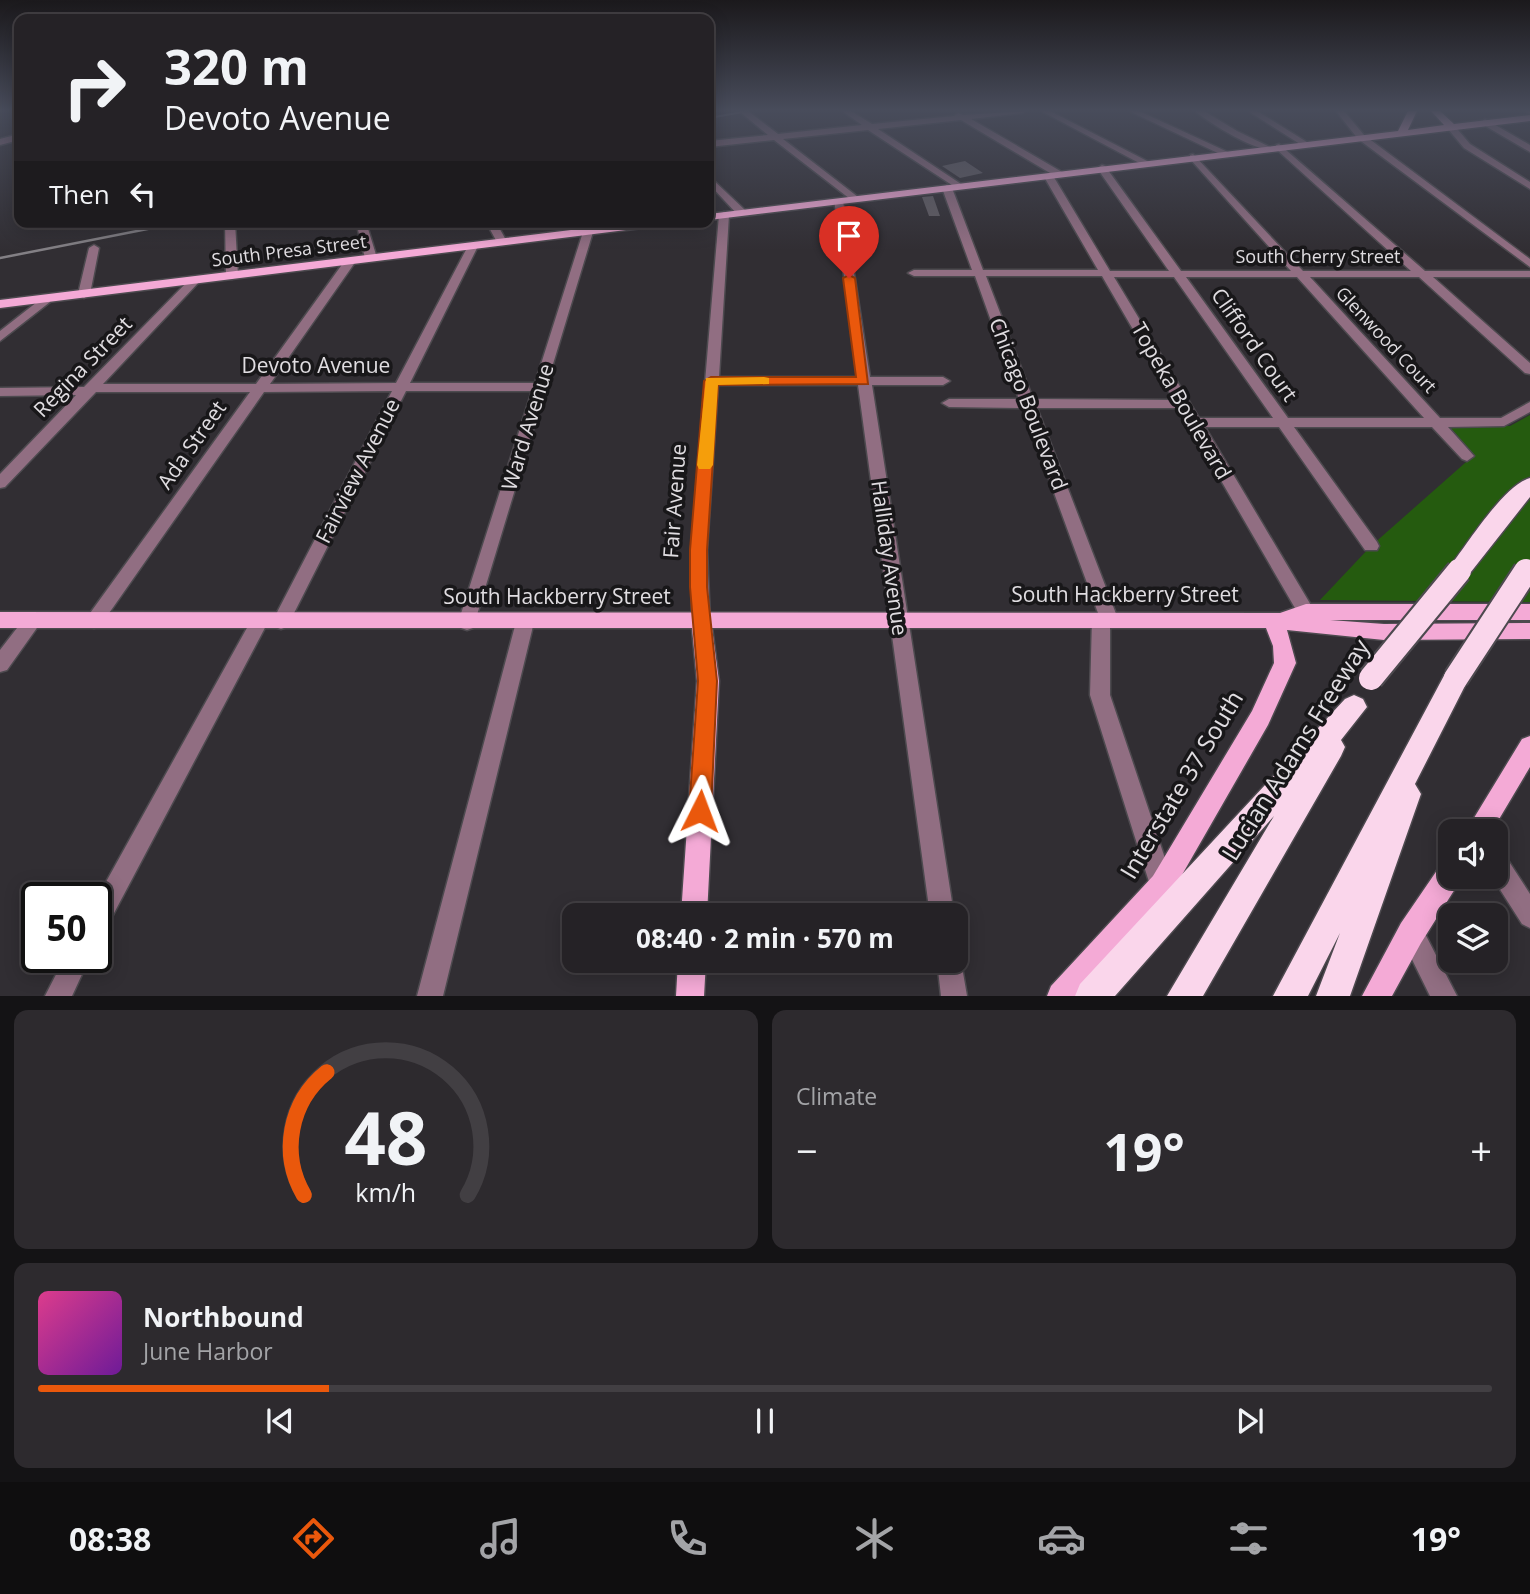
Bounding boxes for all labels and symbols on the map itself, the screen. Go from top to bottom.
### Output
pin [819,206,879,278]
street label: South Presa Street [210,229,368,271]
street label: South Cherry Street [1235,244,1401,268]
street label: Glenwood Court [1331,281,1442,398]
street label: Clifford Court [1205,282,1304,407]
street label: Regina Street [27,310,138,423]
street label: Chicago Boulevard [983,313,1075,494]
street label: Topeka Boulevard [1126,317,1238,484]
street label: Devoto Avenue [242,351,390,379]
street label: Ward Avenue [494,360,560,493]
street label: Fairview Avenue [309,393,406,548]
street label: Ada Street [150,395,232,494]
street label: Fair Avenue [656,443,692,559]
street label: Halliday Avenue [865,478,915,637]
street label: South Hackberry Street [1011,580,1239,608]
street label: South Hackberry Street [443,582,671,610]
street label: Lucian Adams Freeway [1213,631,1377,866]
street label: Interstate 37 South [1111,684,1250,884]
position arrow [663,774,737,848]
speed limit sign: 50 [21,882,112,973]

